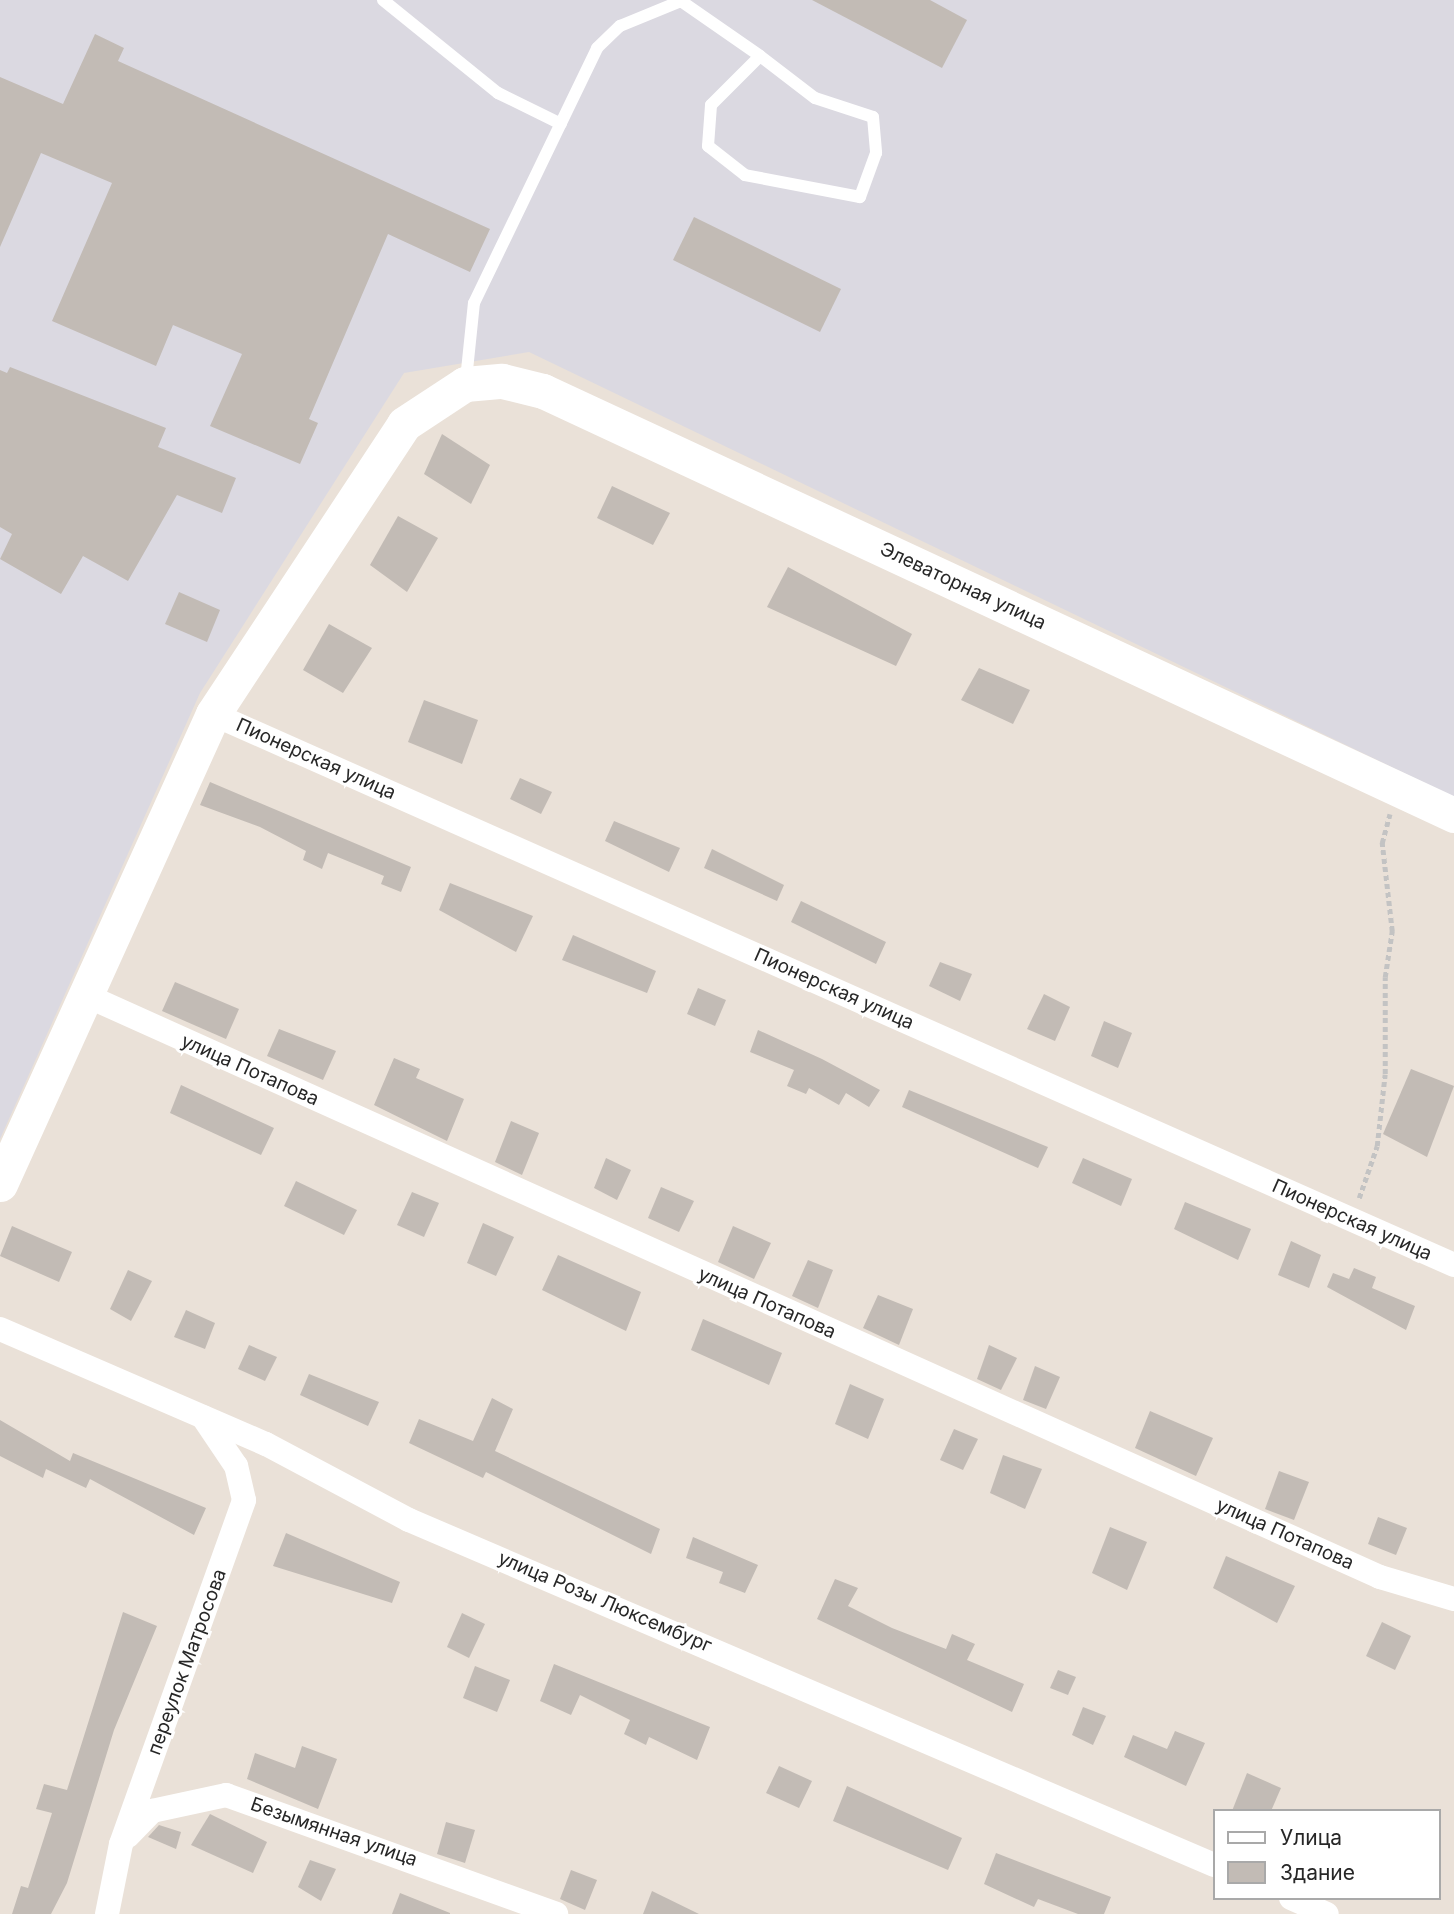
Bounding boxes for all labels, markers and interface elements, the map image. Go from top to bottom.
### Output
street label: Элеваторная улица [876,538,1050,634]
street label: Пионерская улица [233,714,399,804]
street label: Пионерская улица [751,944,917,1034]
street label: улица Потапова [178,1029,322,1111]
street label: Пионерская улица [1269,1175,1435,1265]
street label: улица Потапова [695,1262,839,1344]
street label: улица Потапова [1213,1493,1357,1575]
street label: улица Розы Люксембург [495,1547,715,1657]
street label: переулок Матросова [143,1566,231,1758]
street label: Безымянная улица [248,1793,420,1871]
legend [1212,1809,1440,1900]
text: Улица [1280,1825,1342,1850]
text: Здание [1280,1860,1355,1885]

